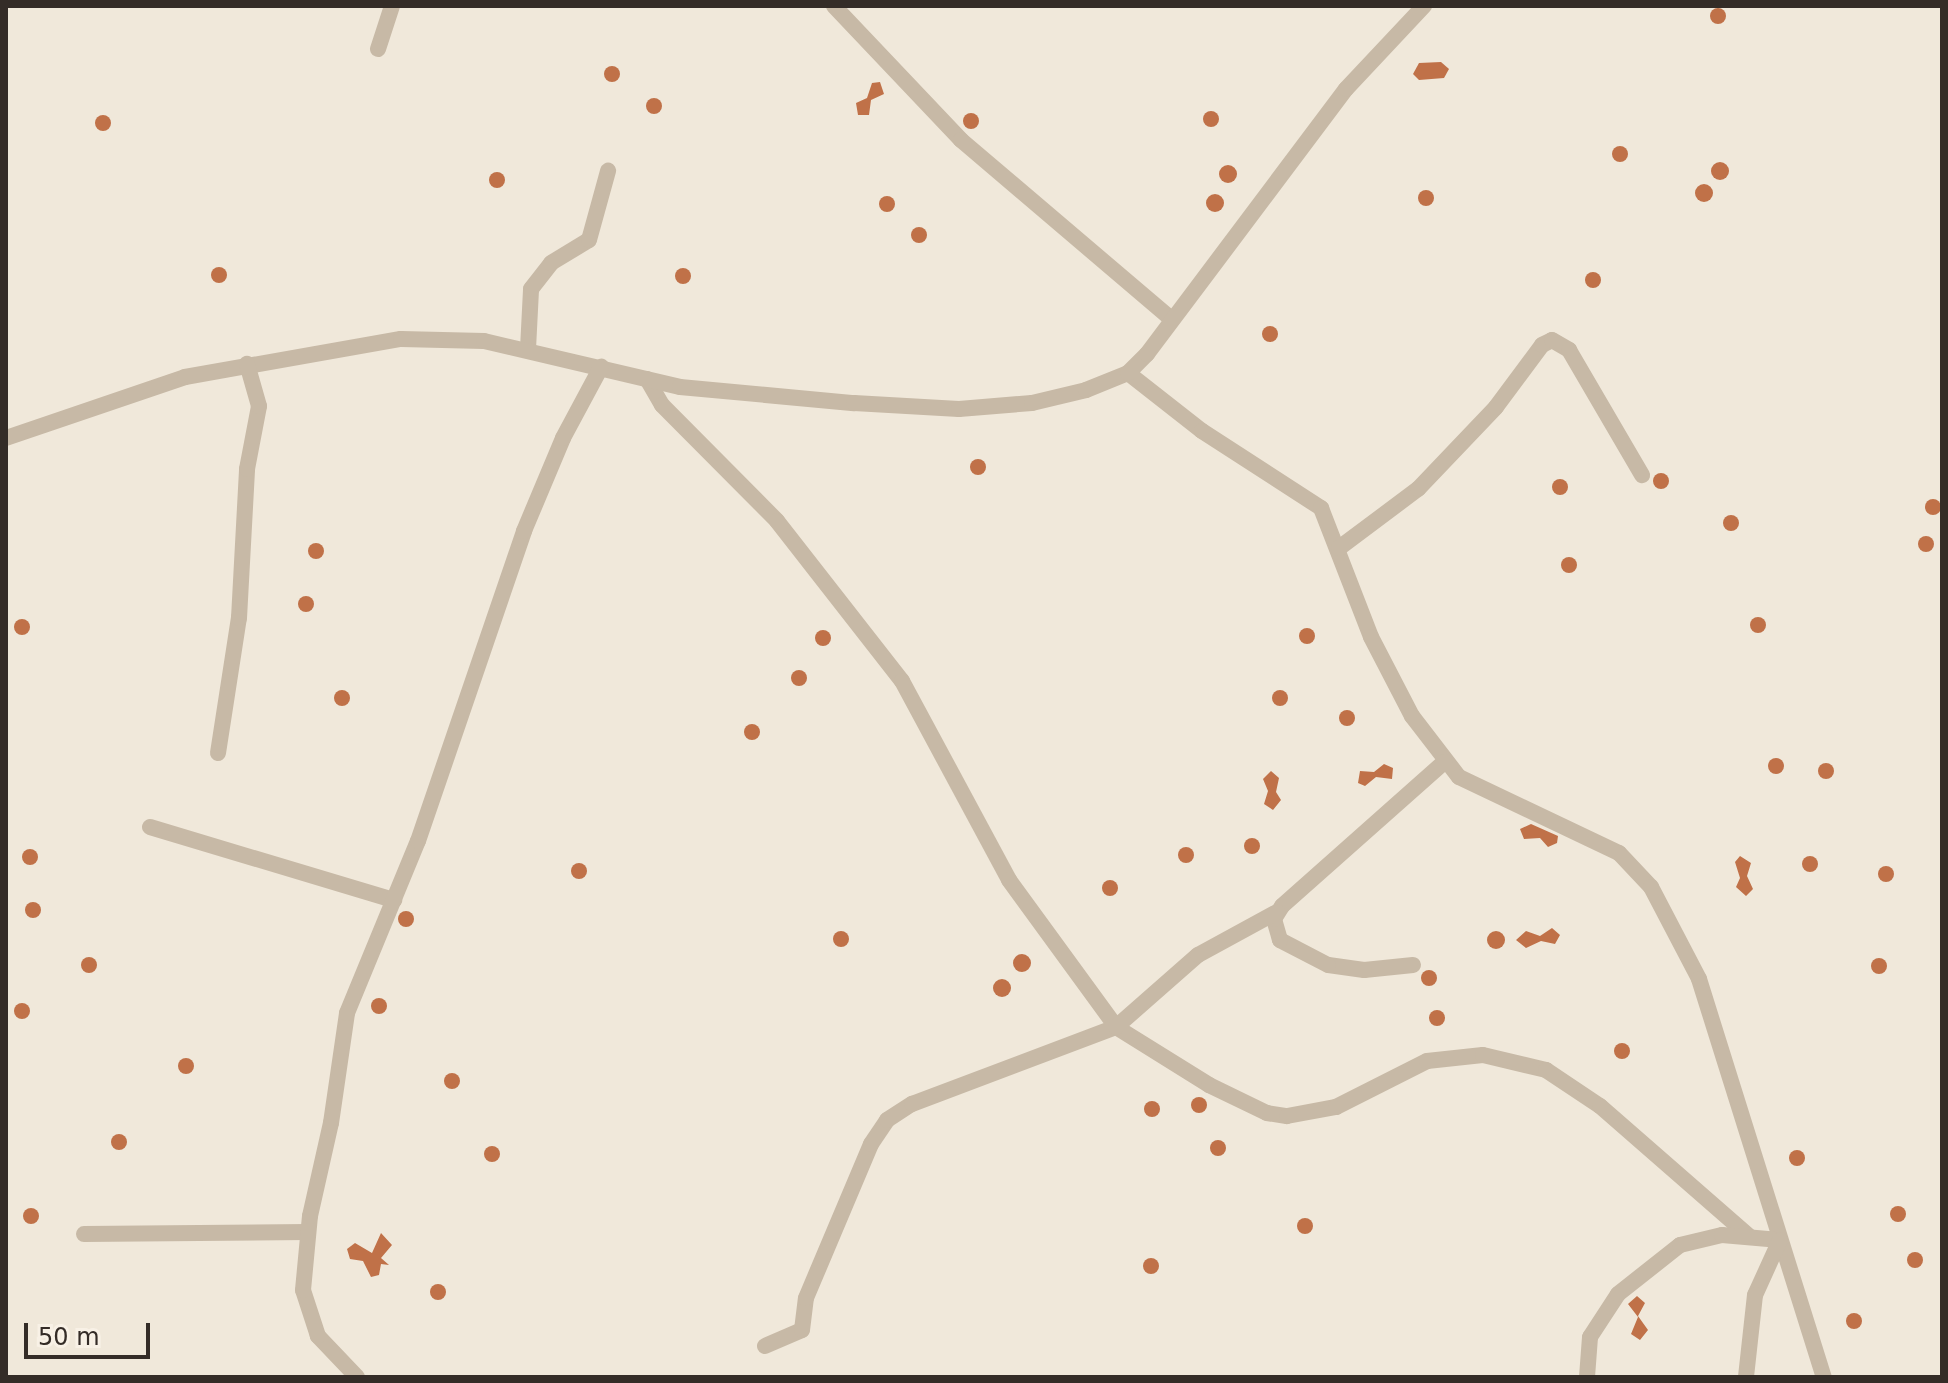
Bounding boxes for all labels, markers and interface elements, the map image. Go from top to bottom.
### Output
scale bar [28,1307,154,1357]
text: 50 m [38,1323,100,1351]

